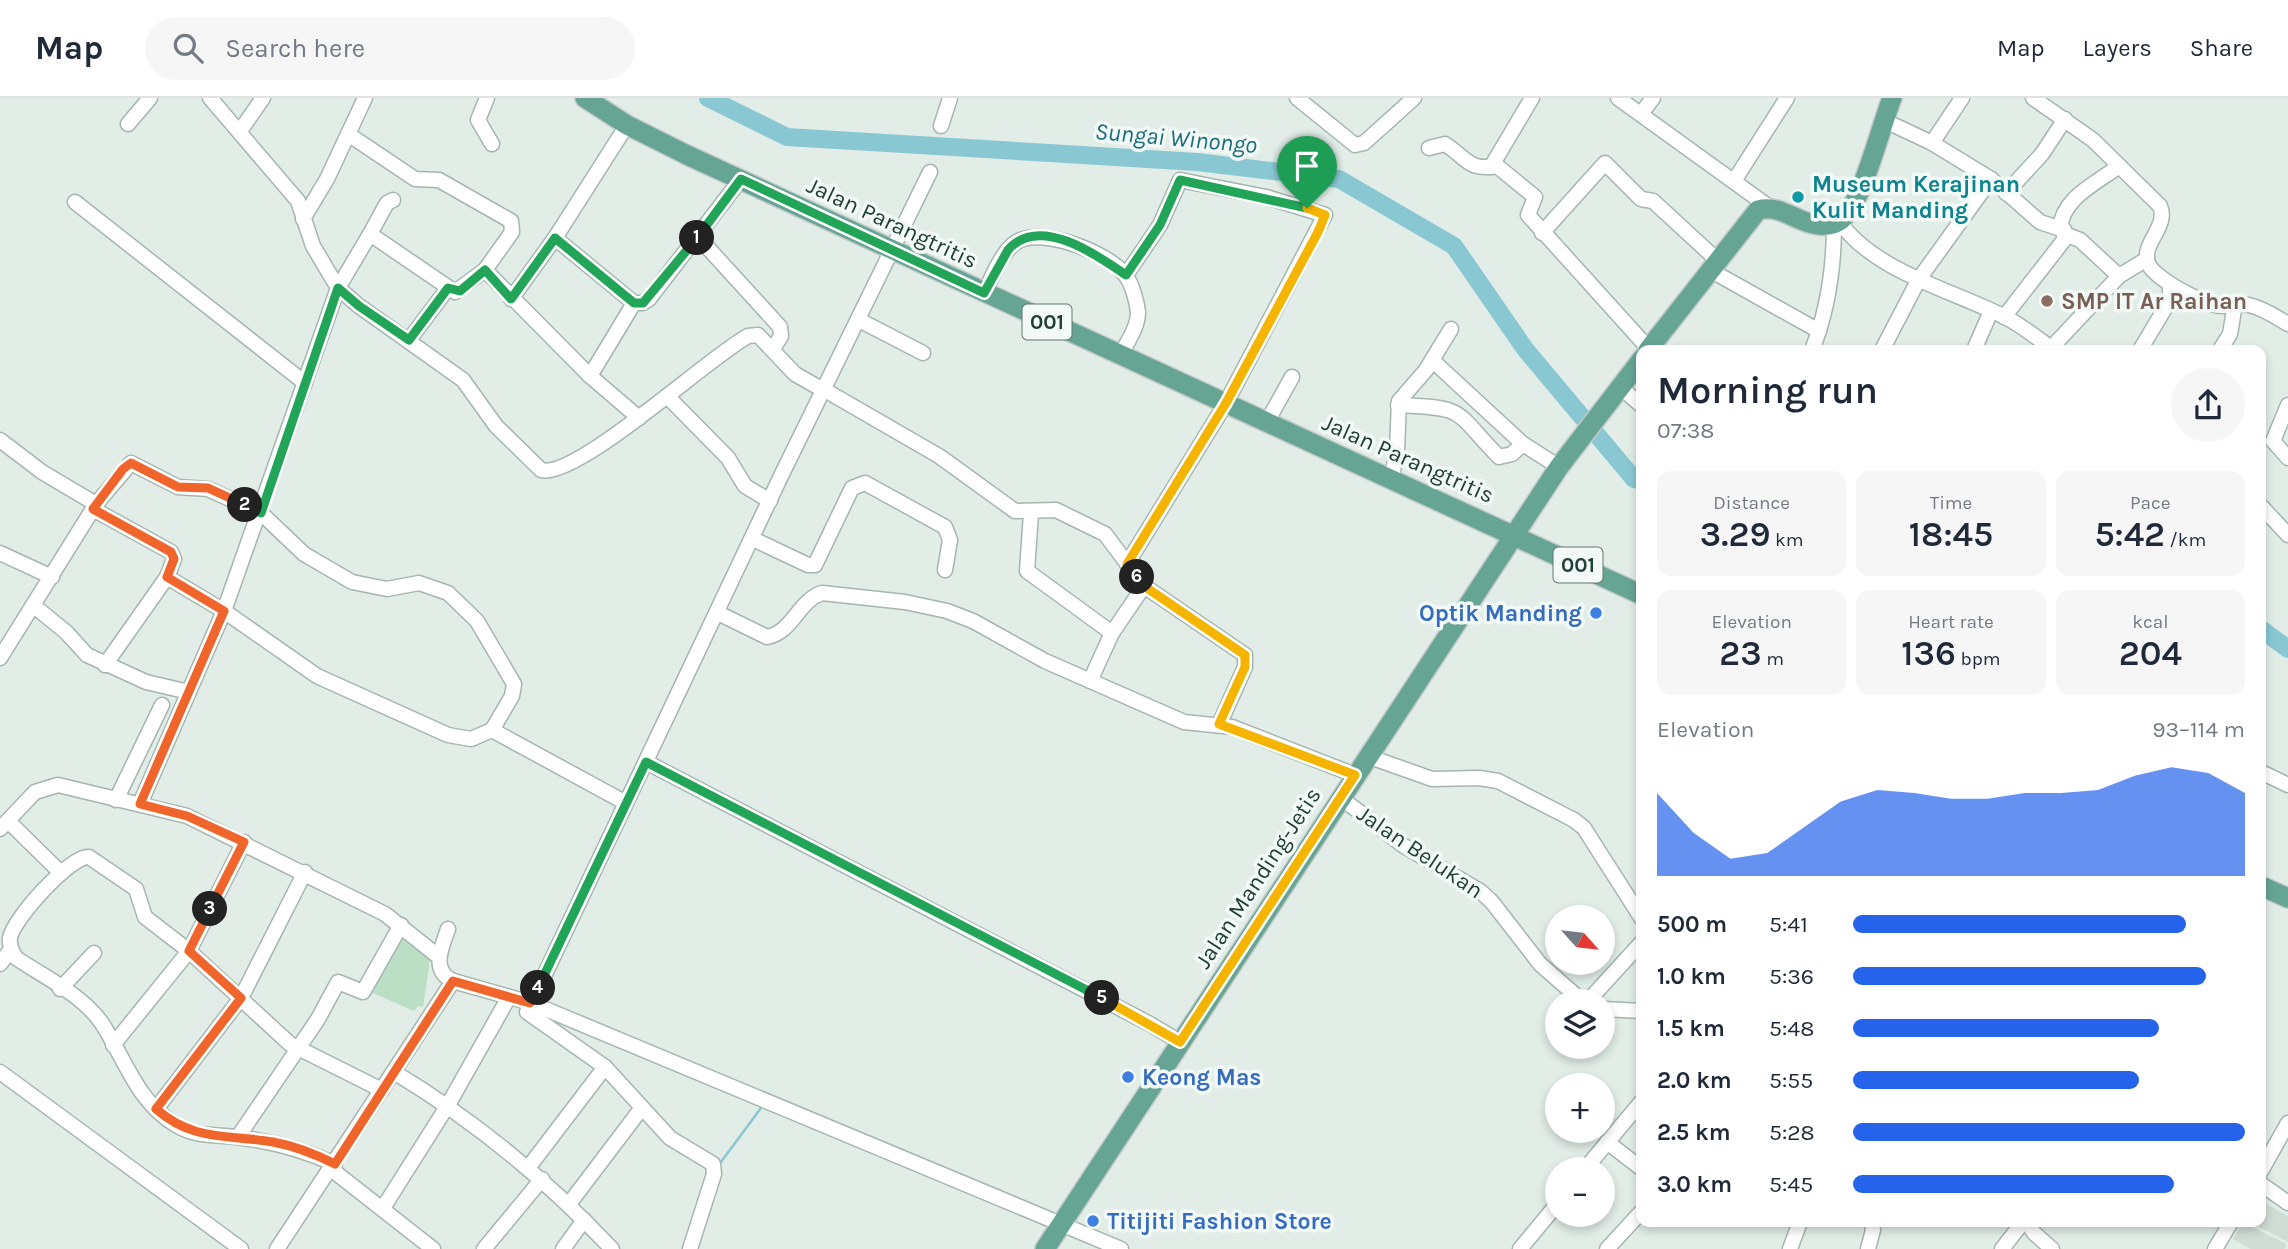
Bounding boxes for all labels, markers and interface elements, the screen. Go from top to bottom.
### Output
search box [145,17,635,80]
text: Map [35,29,103,67]
icon: search [169,29,207,67]
text: Search here [225,33,365,64]
text: Map [1997,34,2045,62]
text: Layers [2083,34,2152,62]
text: Share [2190,34,2253,62]
water label: Sungai Winongo [1094,117,1258,159]
pin [1277,136,1337,208]
icon: arrive [1288,147,1326,185]
place label: Museum Kerajinan Kulit Manding [1812,171,2020,224]
street label: Jalan Parangtritis [802,172,982,274]
marker: Museum Kerajinan Kulit Manding [1790,189,1806,205]
pin: 1 [680,220,714,256]
text: 1 [693,226,700,248]
place label: SMP IT Ar Raihan [2061,288,2247,315]
marker: SMP IT Ar Raihan [2039,293,2055,309]
road number: 001 [1023,304,1072,340]
text: Morning run [1657,368,1878,413]
button: share [2171,368,2245,442]
street label: Jalan Parangtritis [1318,409,1498,509]
text: 07:38 [1657,417,1714,444]
pin: 2 [228,488,262,522]
text: Distance [1713,492,1790,514]
text: Time [1930,492,1972,514]
text: Pace [2130,492,2171,514]
text: 2 [239,493,250,515]
text: 3.29 [1700,514,1770,555]
text: 18:45 [1909,514,1993,555]
text: 5:42 [2094,514,2165,555]
text: km [1770,529,1803,551]
text: /km [2165,529,2206,551]
road number: 001 [1554,547,1602,582]
pin: 6 [1120,560,1154,594]
text: 6 [1131,565,1142,587]
place label: Optik Manding [1419,600,1582,627]
marker: Optik Manding [1588,605,1604,621]
text: Elevation [1711,611,1792,633]
text: Heart rate [1908,611,1994,633]
text: kcal [2132,611,2168,633]
text: 23 [1719,633,1762,674]
text: 136 [1901,633,1956,674]
text: 204 [2119,633,2182,674]
text: m [1762,648,1784,670]
text: bpm [1956,648,2001,670]
text: Elevation [1657,716,1754,743]
text: 93–114 m [2152,716,2245,743]
street label: Jalan Manding-Jetis [1189,782,1327,974]
street label: Jalan Belukan [1352,800,1488,904]
pin: 3 [192,892,228,926]
text: 3 [204,897,215,919]
north arrow [1545,905,1615,975]
map controls [1545,905,1615,1227]
text: 500 m [1657,911,1727,938]
text: 5:41 [1769,911,1808,938]
text: 1.0 km [1657,963,1726,990]
text: 5:36 [1769,963,1814,990]
pin: 4 [520,970,556,1006]
text: 4 [532,976,543,998]
pin: 5 [1084,981,1120,1016]
text: 5 [1096,986,1107,1008]
button: layers [1545,989,1615,1059]
text: 1.5 km [1657,1015,1725,1042]
text: 5:48 [1769,1015,1814,1042]
place label: Keong Mas [1142,1064,1261,1091]
text: 2.0 km [1657,1067,1732,1094]
text: 5:55 [1769,1067,1813,1094]
marker: Keong Mas [1120,1069,1136,1085]
button: + [1545,1073,1615,1143]
text: 2.5 km [1657,1119,1731,1146]
text: 5:28 [1769,1119,1815,1146]
button: − [1545,1157,1615,1227]
text: 3.0 km [1657,1171,1732,1198]
text: 5:45 [1769,1171,1813,1198]
place label: Titijiti Fashion Store [1107,1208,1332,1235]
marker: Titijiti Fashion Store [1085,1213,1101,1229]

